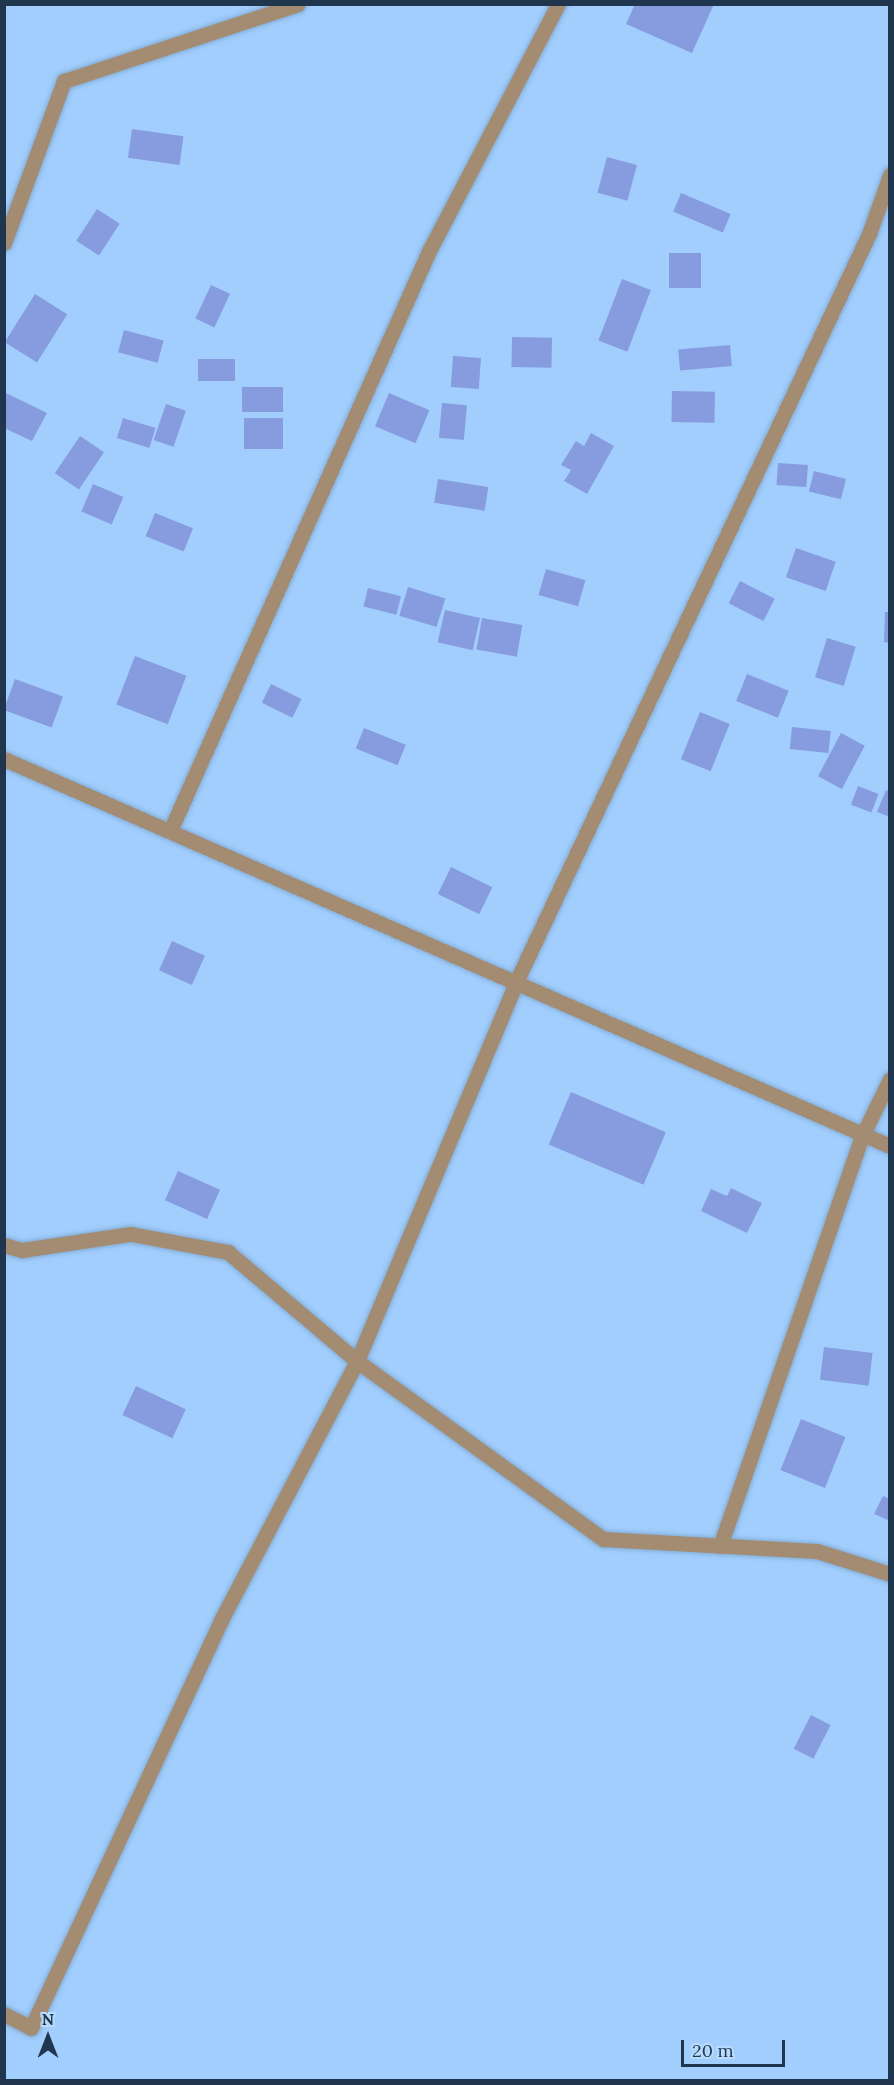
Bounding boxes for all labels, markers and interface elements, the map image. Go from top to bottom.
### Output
north arrow [18,2007,78,2067]
text: N [42,2009,54,2029]
scale bar [684,2028,788,2066]
text: 20 m [692,2039,734,2062]

